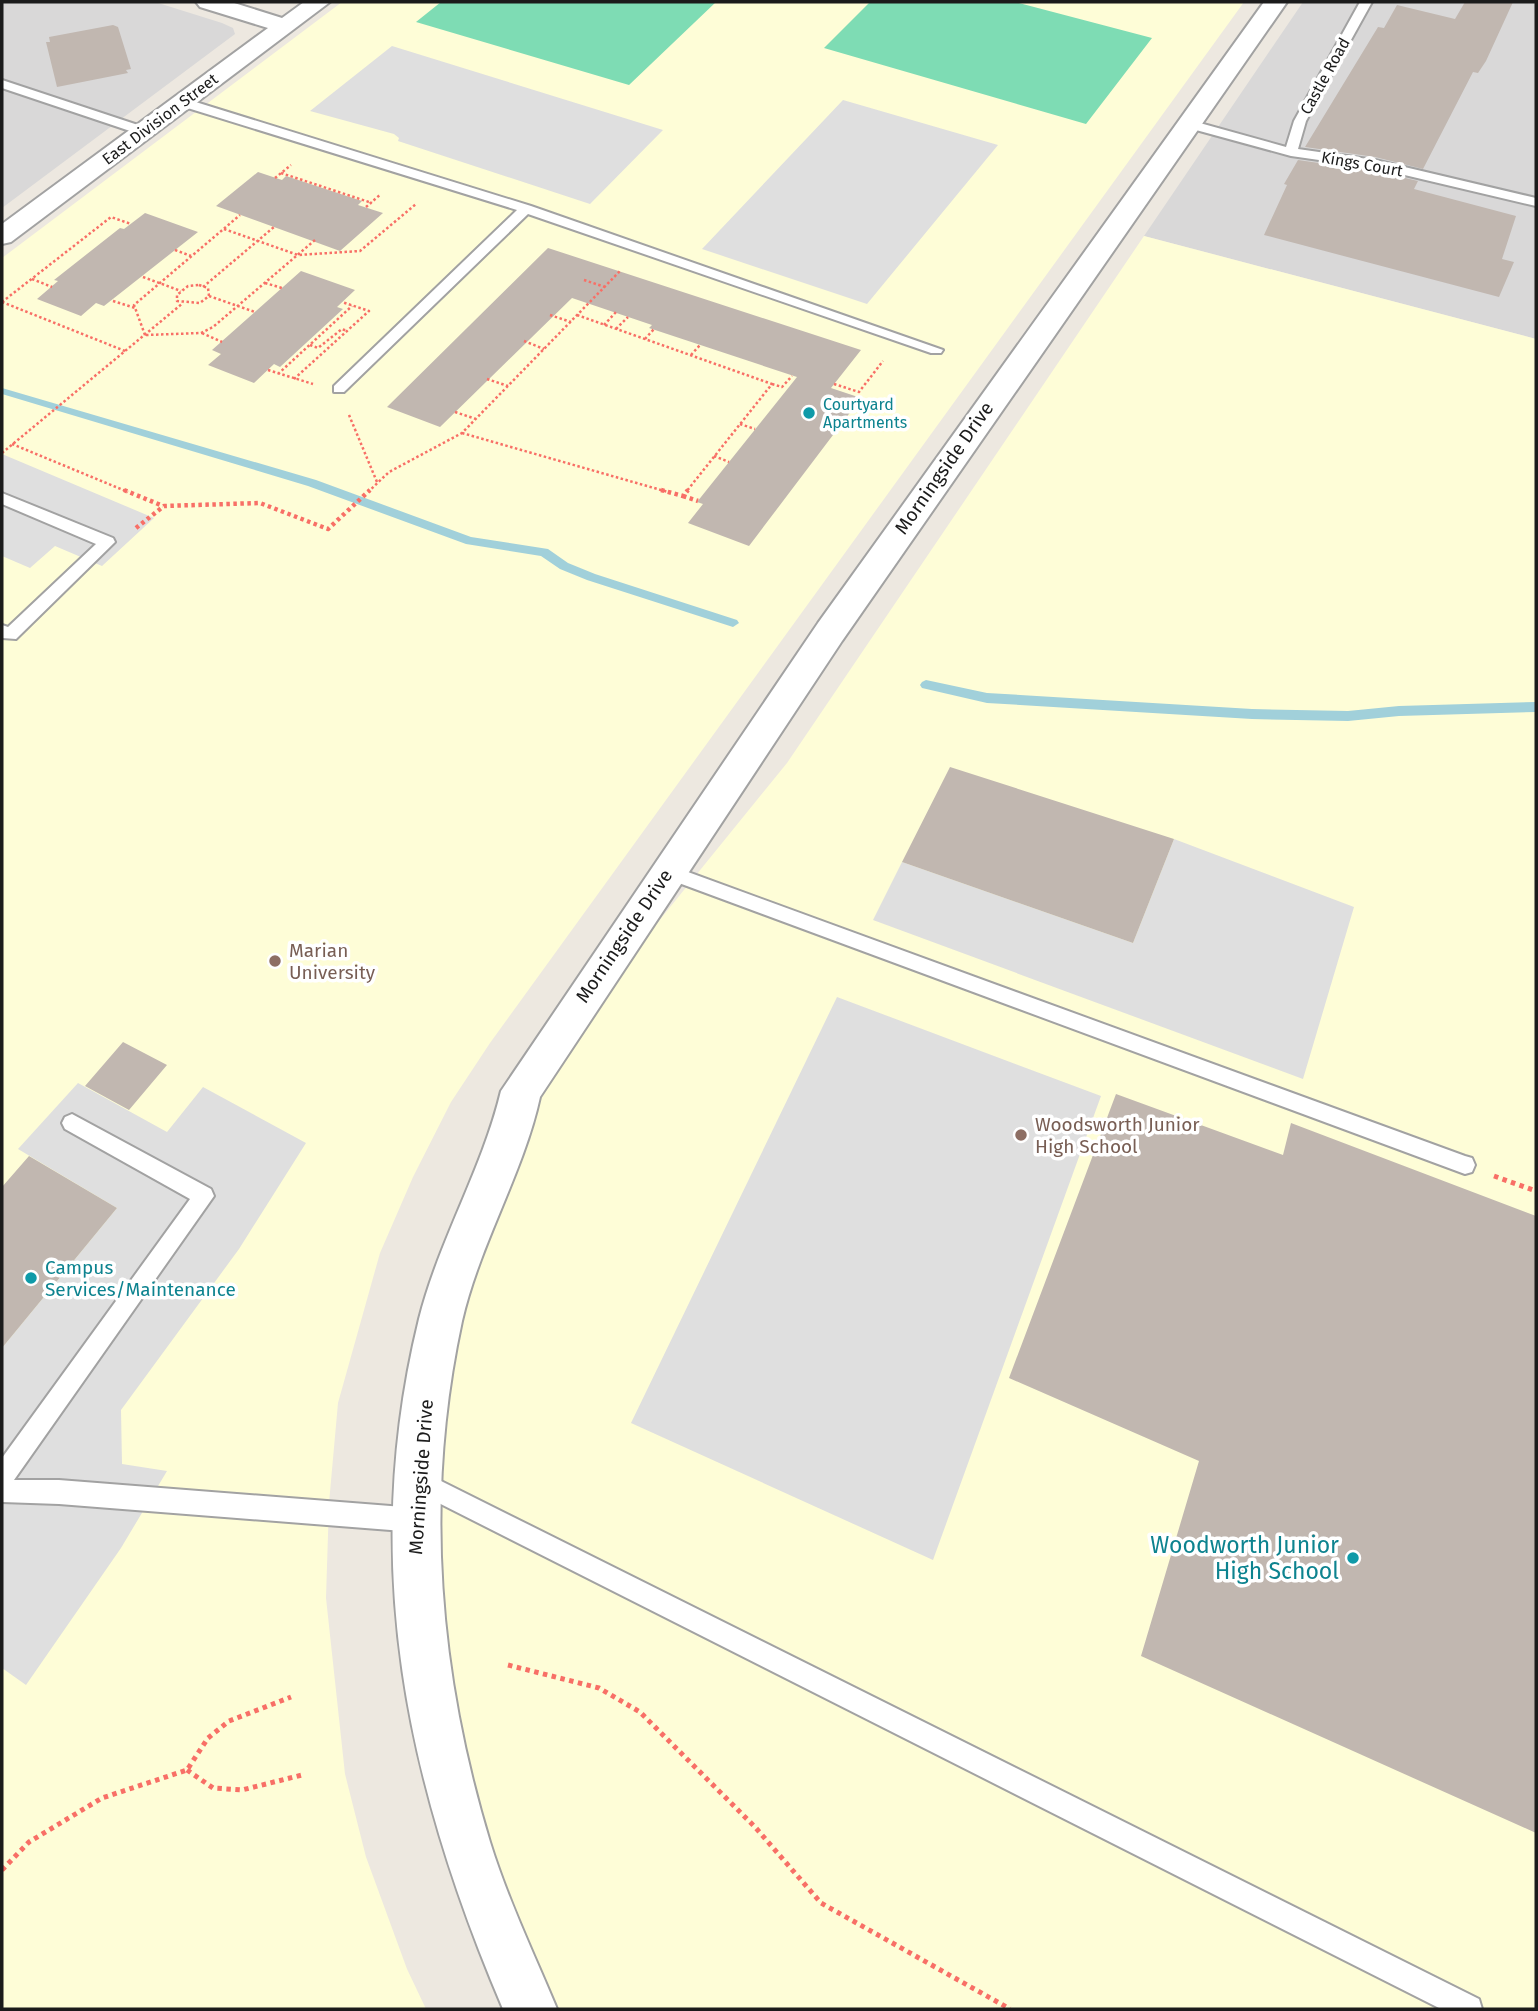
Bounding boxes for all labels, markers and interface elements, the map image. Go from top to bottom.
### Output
street label: Castle Road [1296,34,1354,118]
street label: East Division Street [98,69,222,169]
street label: Kings Court [1320,147,1404,181]
place label: Courtyard Apartments [823,395,907,432]
street label: Morningside Drive [890,397,998,539]
marker: Courtyard Apartments [801,405,817,421]
street label: Morningside Drive [571,865,677,1007]
place label: Marian University [289,939,376,984]
marker: Marian University [267,953,283,969]
place label: Woodsworth Junior High School [1035,1113,1200,1158]
marker: Woodsworth Junior High School [1013,1127,1029,1143]
place label: Campus Services/Maintenance [45,1256,236,1301]
marker: Campus Services/Maintenance [23,1270,39,1286]
street label: Morningside Drive [404,1398,438,1556]
place label: Woodworth Junior High School [1150,1531,1339,1585]
marker: Woodworth Junior High School [1345,1550,1361,1566]

